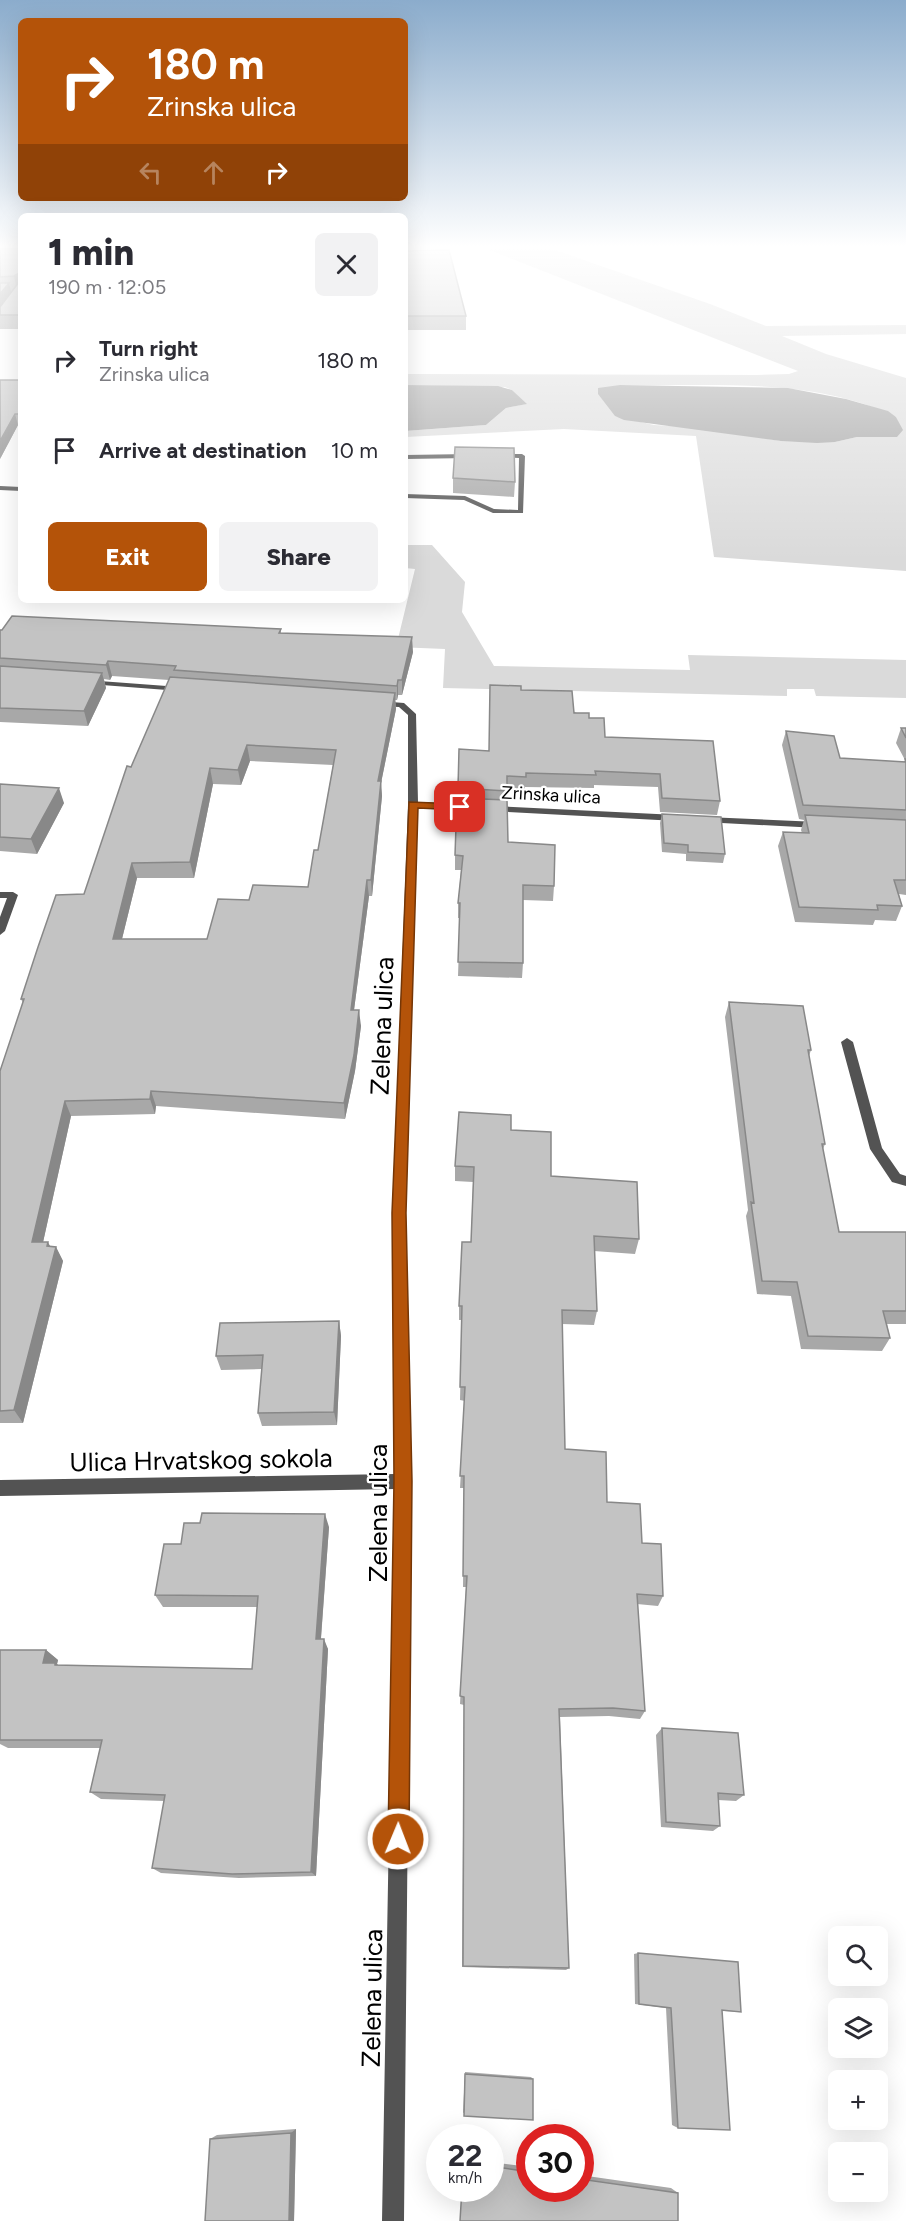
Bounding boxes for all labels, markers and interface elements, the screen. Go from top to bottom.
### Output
text: 180 m [147,39,264,90]
icon: right [48,42,126,120]
text: Zrinska ulica [147,90,296,123]
icon: left [134,156,167,189]
icon: ahead [197,156,230,189]
icon: right [260,156,293,189]
text: 1 min [48,231,134,274]
button: close [315,233,378,296]
text: 190 m · 12:05 [48,275,166,299]
text: Turn right [99,335,198,362]
icon: right [48,344,81,377]
text: 180 m [317,347,378,374]
text: Zrinska ulica [99,362,210,386]
icon: arrive [48,434,81,467]
text: Arrive at destination [99,437,307,464]
text: 10 m [331,437,378,464]
button: Exit [48,522,207,591]
button: Share [219,522,378,591]
pin [434,781,485,832]
street label: Zrinska ulica [501,781,601,809]
icon: arrive [443,790,476,823]
street label: Zelena ulica [364,956,400,1096]
street label: Ulica Hrvatskog sokola [69,1442,333,1478]
street label: Zelena ulica [362,1444,394,1582]
position arrow [366,1807,430,1871]
map controls [828,1926,888,2202]
button: search [828,1926,888,1986]
street label: Zelena ulica [355,1928,389,2068]
button: layers [828,1998,888,2058]
button: + [828,2070,888,2130]
speed limit sign: 30 [516,2124,594,2202]
text: 22 [448,2137,482,2174]
button: − [828,2142,888,2202]
text: km/h [448,2169,482,2187]

